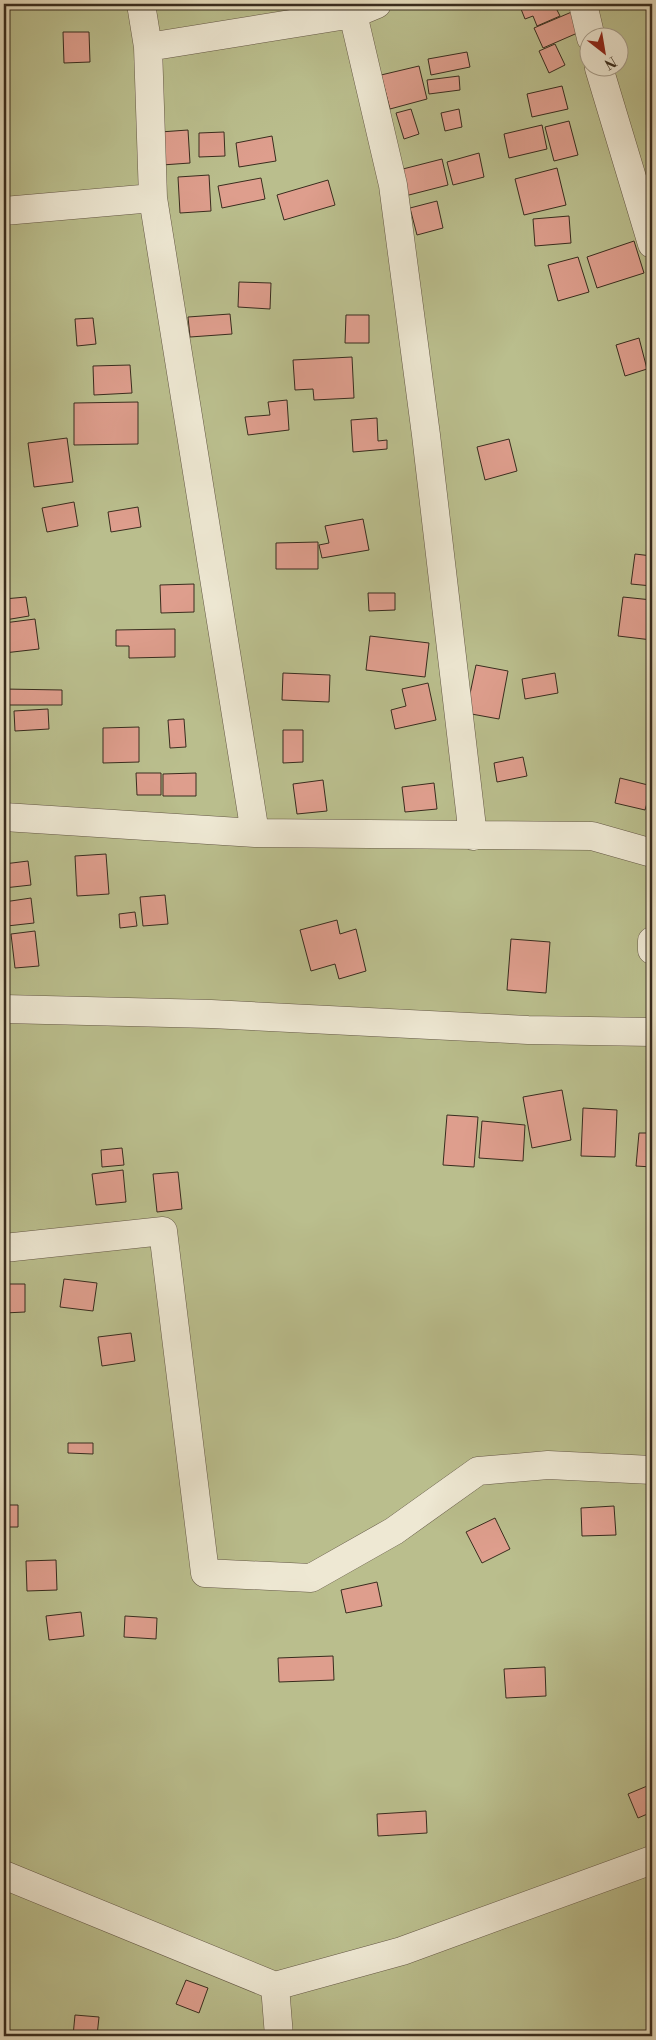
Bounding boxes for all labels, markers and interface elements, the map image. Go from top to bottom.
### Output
north arrow [578,28,628,78]
text: N [601,52,620,73]

